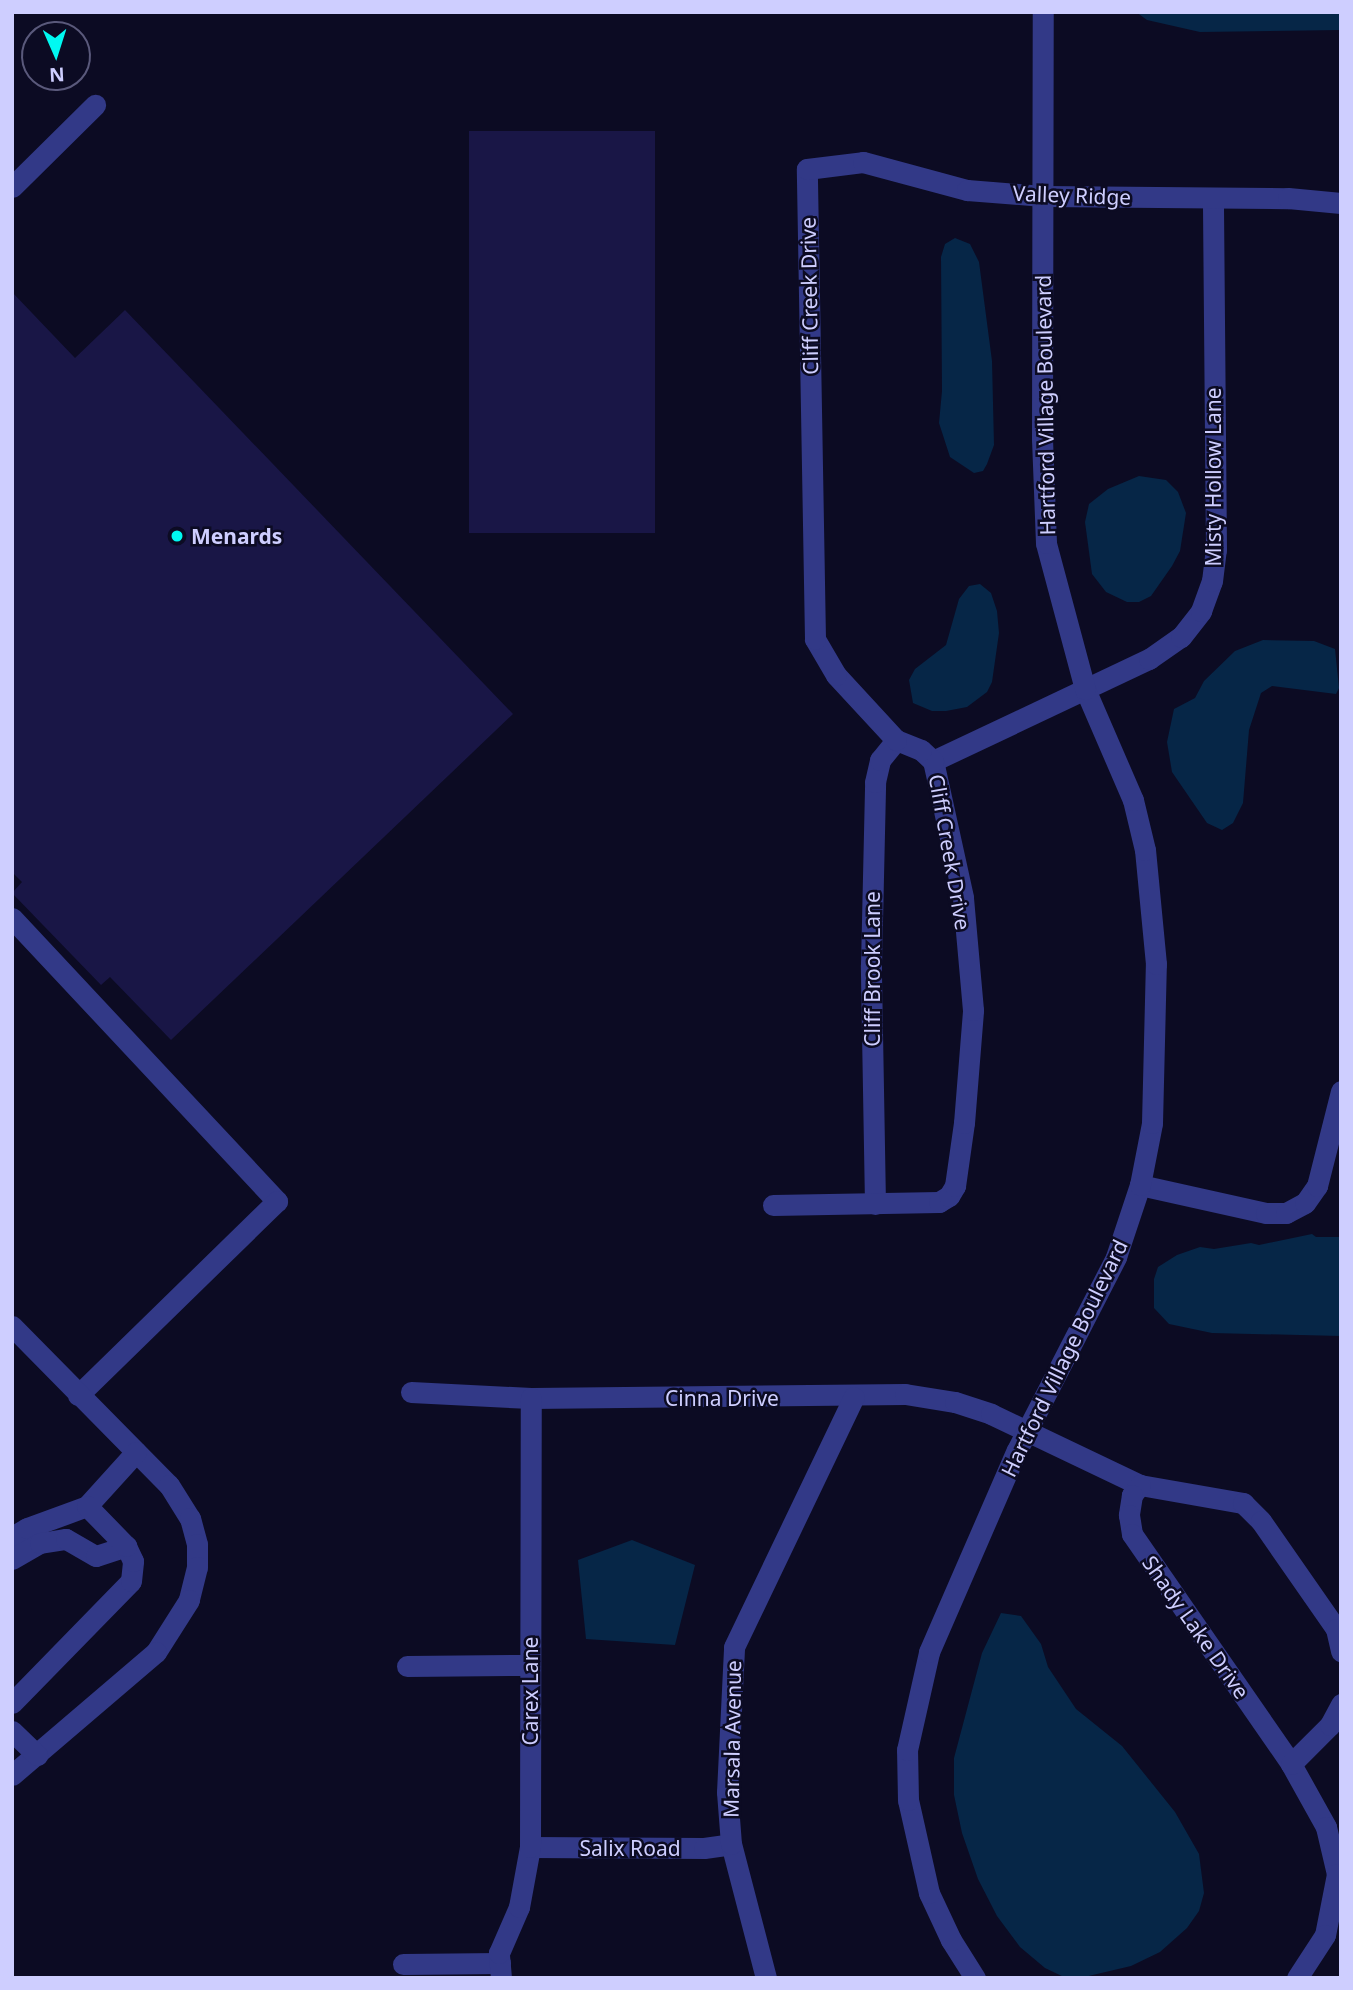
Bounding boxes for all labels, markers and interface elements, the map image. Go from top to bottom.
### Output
north arrow [21,21,91,91]
text: N [49,62,65,88]
street label: Valley Ridge [1012,180,1132,210]
street label: Cliff Creek Drive [795,217,823,375]
street label: Hartford Village Boulevard [1030,274,1060,536]
street label: Misty Hollow Lane [1200,387,1226,567]
place label: Menards [191,523,282,549]
marker: Menards [169,528,185,544]
street label: Cliff Creek Drive [924,772,976,932]
street label: Cliff Brook Lane [859,891,885,1047]
street label: Hartford Village Boulevard [996,1235,1132,1481]
street label: Cinna Drive [665,1385,779,1411]
street label: Shady Lake Drive [1137,1551,1255,1703]
street label: Carex Lane [517,1637,543,1745]
street label: Marsala Avenue [718,1660,746,1818]
street label: Salix Road [579,1835,681,1861]

